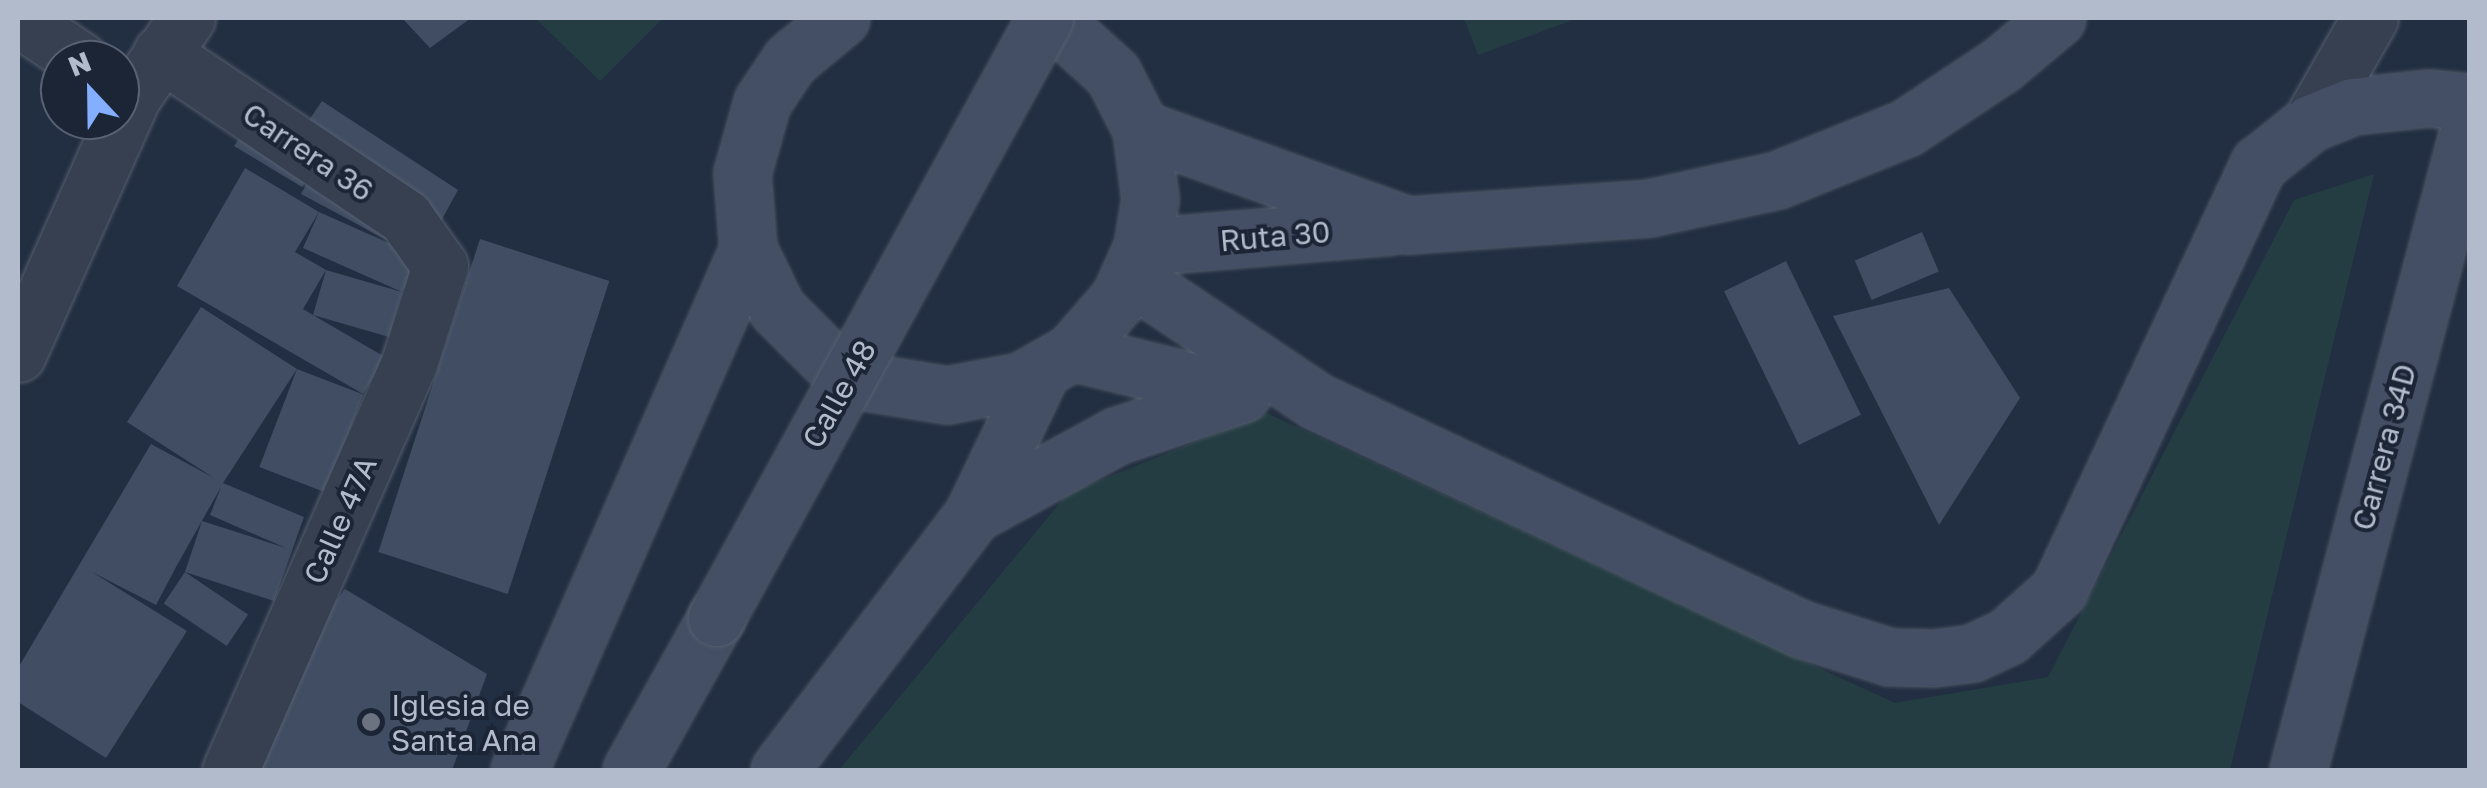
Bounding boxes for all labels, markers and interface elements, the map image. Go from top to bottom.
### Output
north arrow [40,40,140,140]
text: N [63,44,95,83]
street label: Carrera 36 [236,95,380,209]
street label: Ruta 30 [1218,213,1332,259]
street label: Calle 48 [795,334,883,454]
street label: Carrera 34D [2345,360,2423,534]
street label: Calle 47A [296,451,384,589]
place label: Iglesia de Santa Ana [391,687,537,758]
marker: Iglesia de Santa Ana [360,711,382,733]

